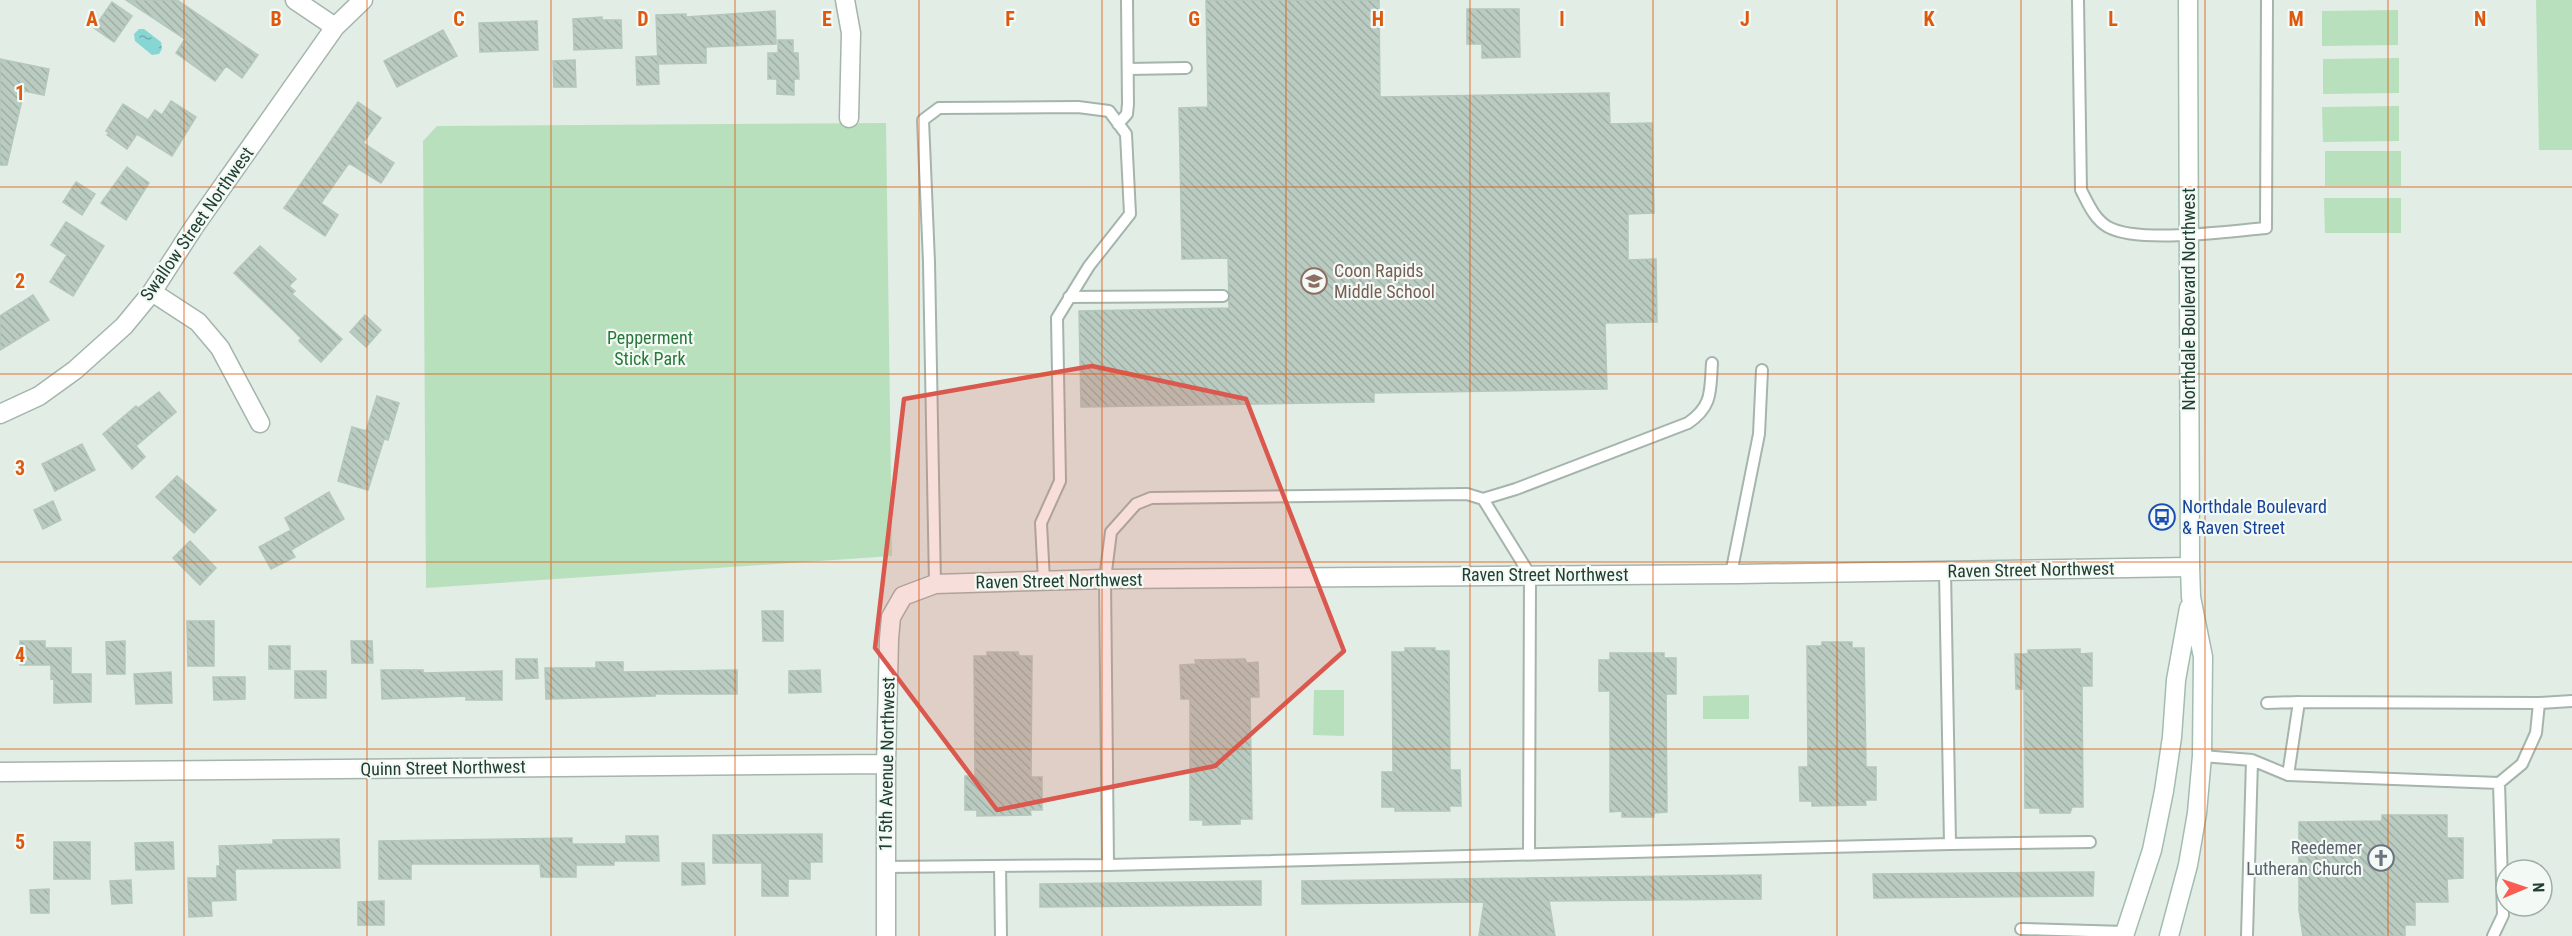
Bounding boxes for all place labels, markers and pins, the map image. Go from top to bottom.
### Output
place label: Coon Rapids Middle School [1334,260,1435,302]
school or university icon: Coon Rapids Middle School [1299,266,1329,296]
place label: Northdale Boulevard & Raven Street [2182,496,2327,538]
bus stop icon: Northdale Boulevard & Raven Street [2147,502,2177,532]
place label: Reedemer Lutheran Church [2246,837,2363,879]
church icon: Reedemer Lutheran Church [2366,843,2396,873]

